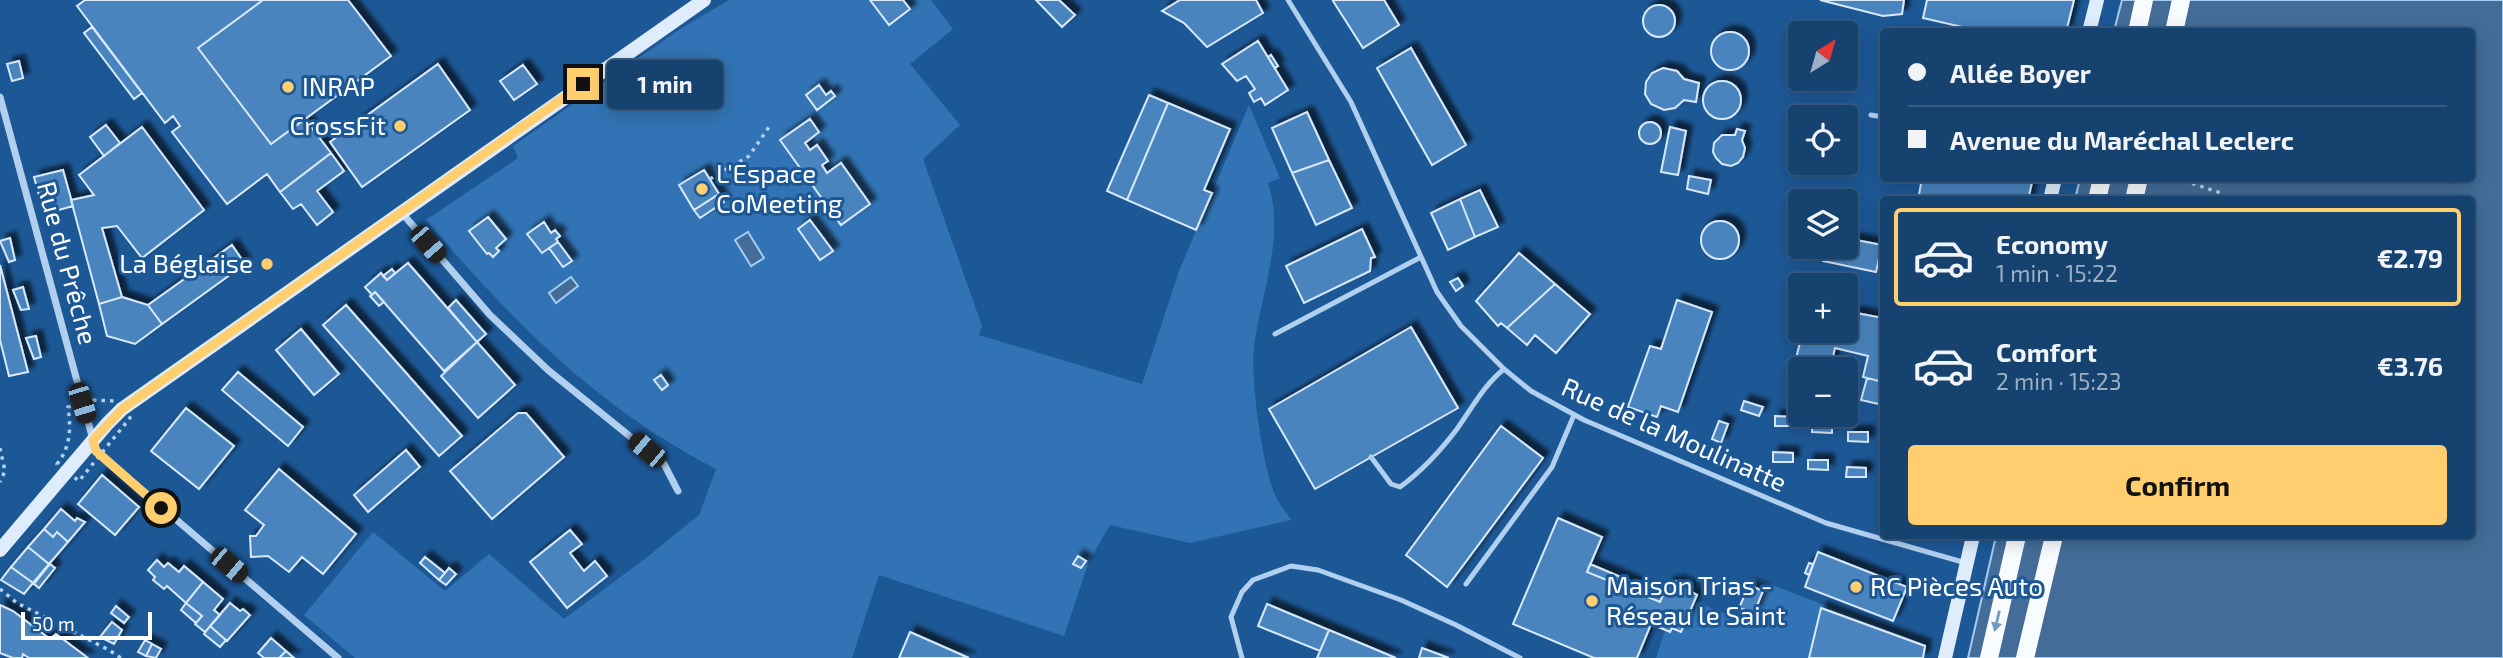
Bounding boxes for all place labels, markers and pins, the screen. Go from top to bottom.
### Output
place label: INRAP [302,70,375,101]
marker: INRAP [280,79,296,95]
place label: CrossFit [290,109,386,140]
marker: CrossFit [392,118,408,134]
place label: L'Espace CoMeeting [716,157,842,218]
marker: L'Espace CoMeeting [694,181,710,197]
place label: La Béglaise [119,247,253,278]
marker: La Béglaise [259,256,275,272]
place label: Maison Trias - Réseau le Saint [1606,569,1786,630]
place label: RC Pièces Auto [1870,570,2043,601]
marker: RC Pièces Auto [1848,579,1864,595]
marker: Maison Trias - Réseau le Saint [1584,593,1600,609]

